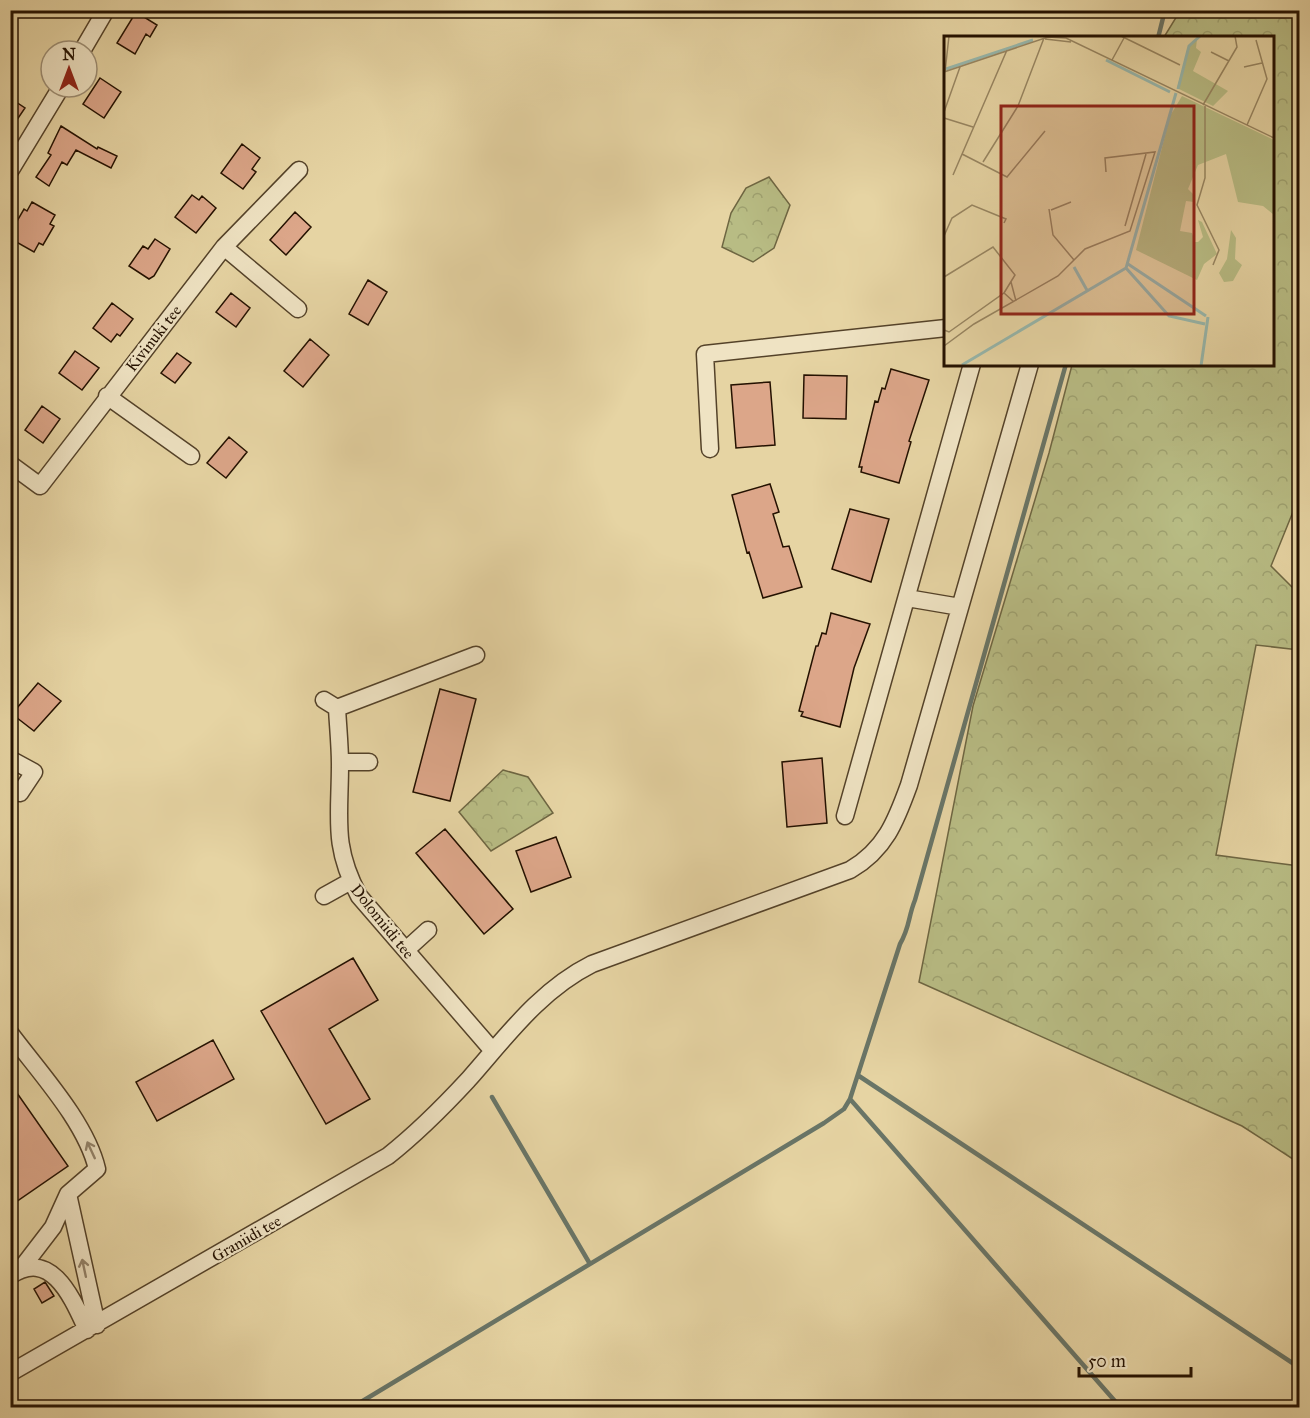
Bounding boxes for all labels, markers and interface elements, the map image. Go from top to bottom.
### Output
inset map [944,36,1274,366]
north arrow [39,39,99,99]
text: N [62,45,76,64]
street label: Kivinuki tee [122,301,185,375]
street label: Dolomiidi tee [347,880,419,963]
one-way arrow [84,1141,96,1159]
street label: Graniidi tee [208,1211,285,1266]
one-way arrow [78,1259,89,1278]
scale bar [1079,1340,1192,1378]
text: 50 m [1088,1350,1126,1372]

